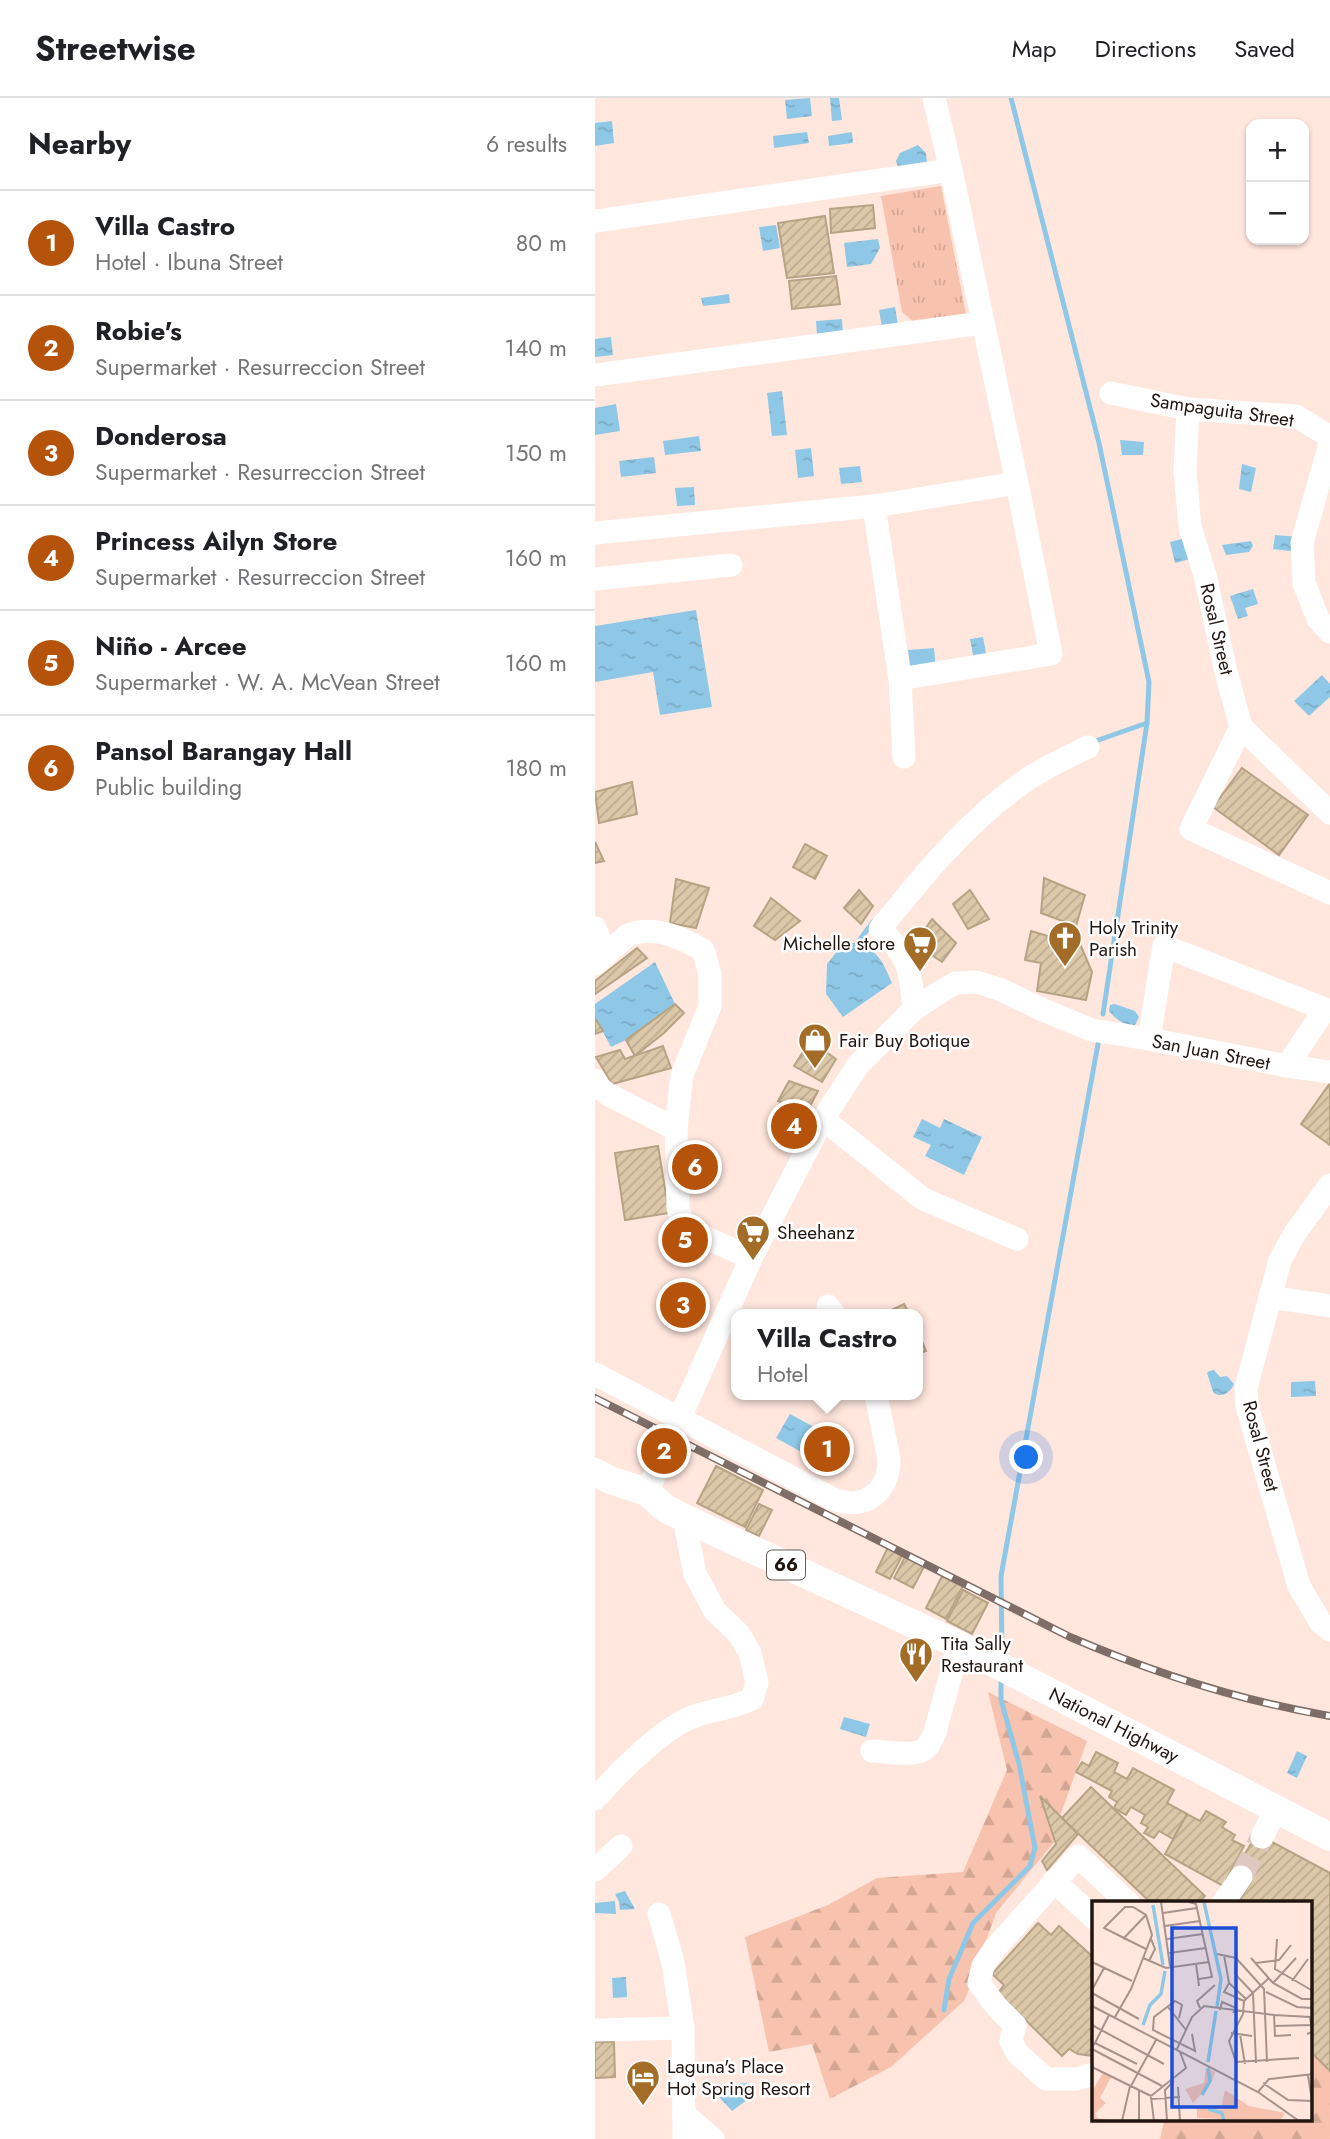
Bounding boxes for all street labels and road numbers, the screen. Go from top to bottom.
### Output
street label: Sampaguita Street [1148,387,1296,434]
street label: Rosal Street [1193,581,1241,678]
street label: San Juan Street [1150,1027,1273,1077]
street label: Rosal Street [1236,1397,1286,1495]
road number: 66 [767,1550,805,1580]
street label: National Highway [1044,1681,1184,1770]

